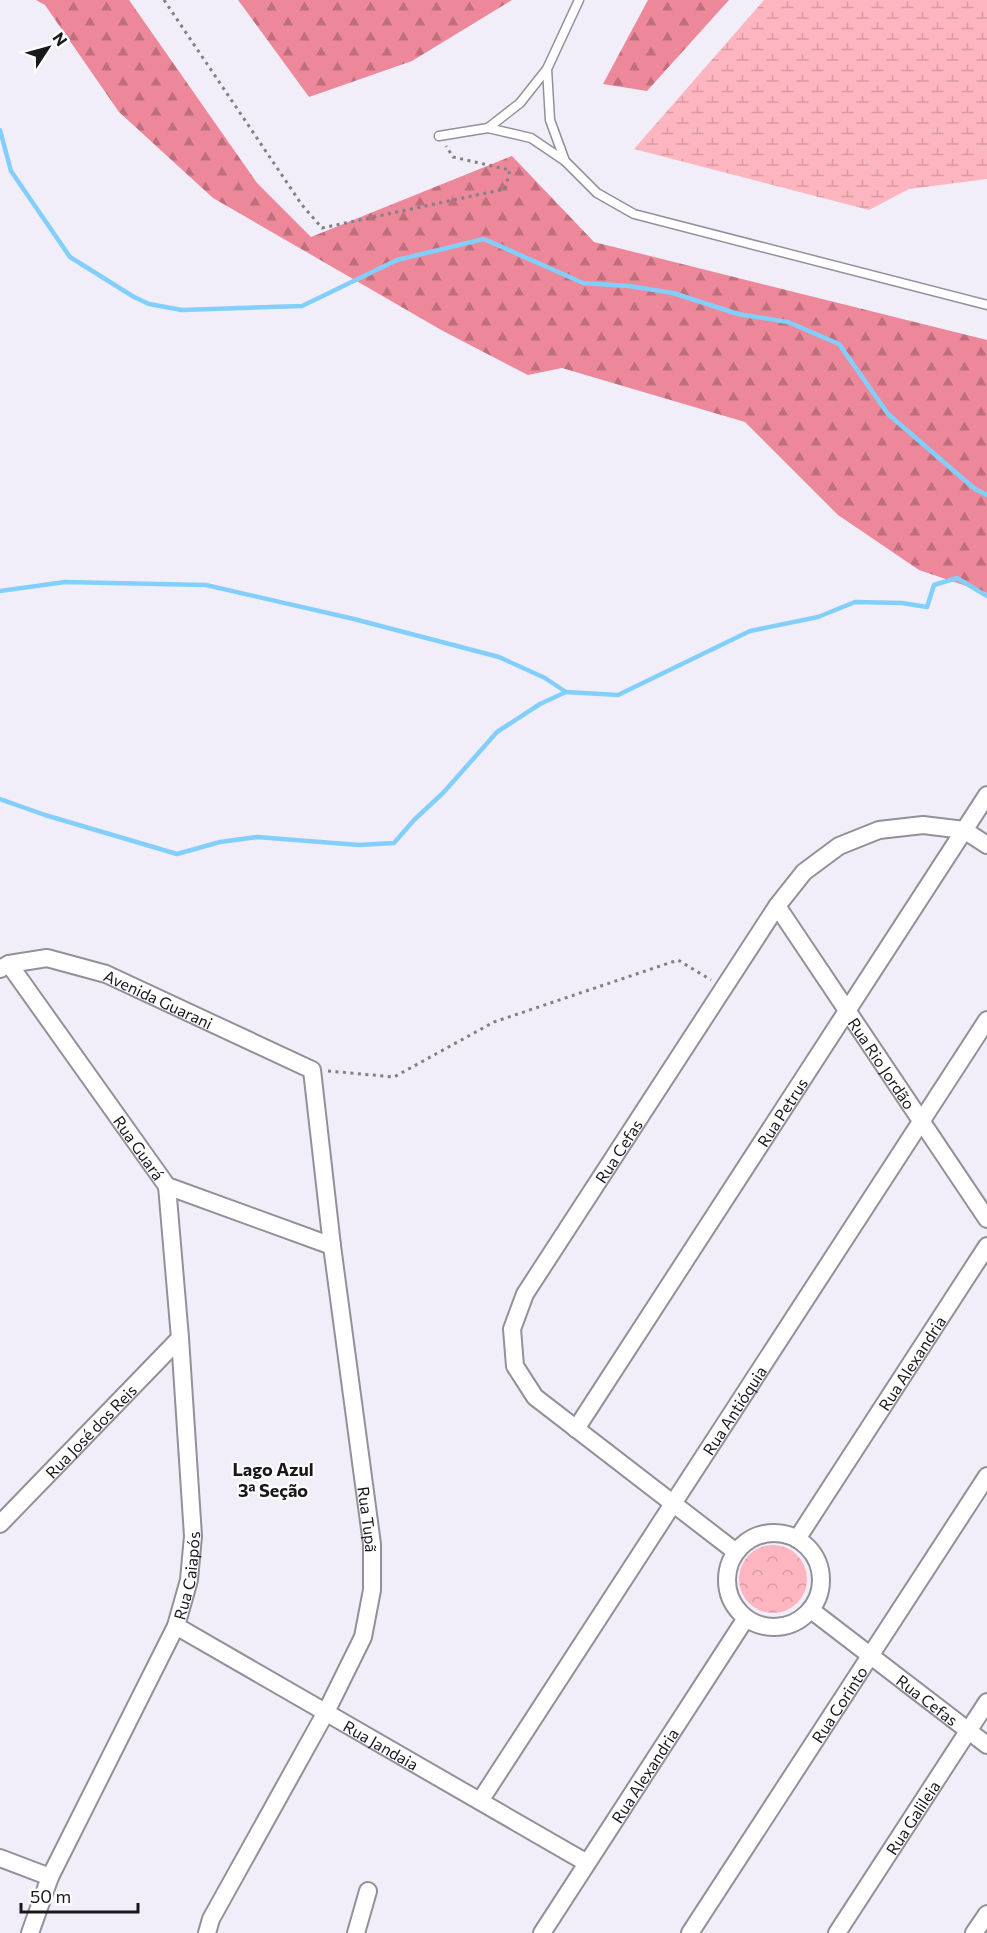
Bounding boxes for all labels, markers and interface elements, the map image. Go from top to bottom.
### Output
north arrow [18,18,78,78]
text: N [49,28,72,49]
street label: Avenida Guarani [101,965,216,1032]
street label: Rua Rio Jordão [845,1014,920,1112]
street label: Rua Petrus [752,1074,811,1150]
street label: Rua Guará [110,1111,169,1183]
street label: Rua Cefas [590,1115,646,1186]
street label: Rua Alexandria [874,1312,949,1414]
street label: Rua Antióquia [698,1362,770,1458]
street label: Rua José dos Reis [41,1380,140,1481]
district label: Lago Azul 3ª Seção [232,1458,314,1501]
street label: Rua Tupã [355,1485,382,1552]
street label: Rua Caiapós [169,1531,203,1622]
street label: Rua Corinto [807,1662,871,1746]
street label: Rua Cefas [893,1670,962,1729]
street label: Rua Jandaia [340,1715,422,1773]
street label: Rua Alexandria [607,1724,682,1826]
street label: Rua Galileia [881,1777,943,1858]
scale bar [21,1876,138,1914]
text: 50 m [30,1885,71,1907]

